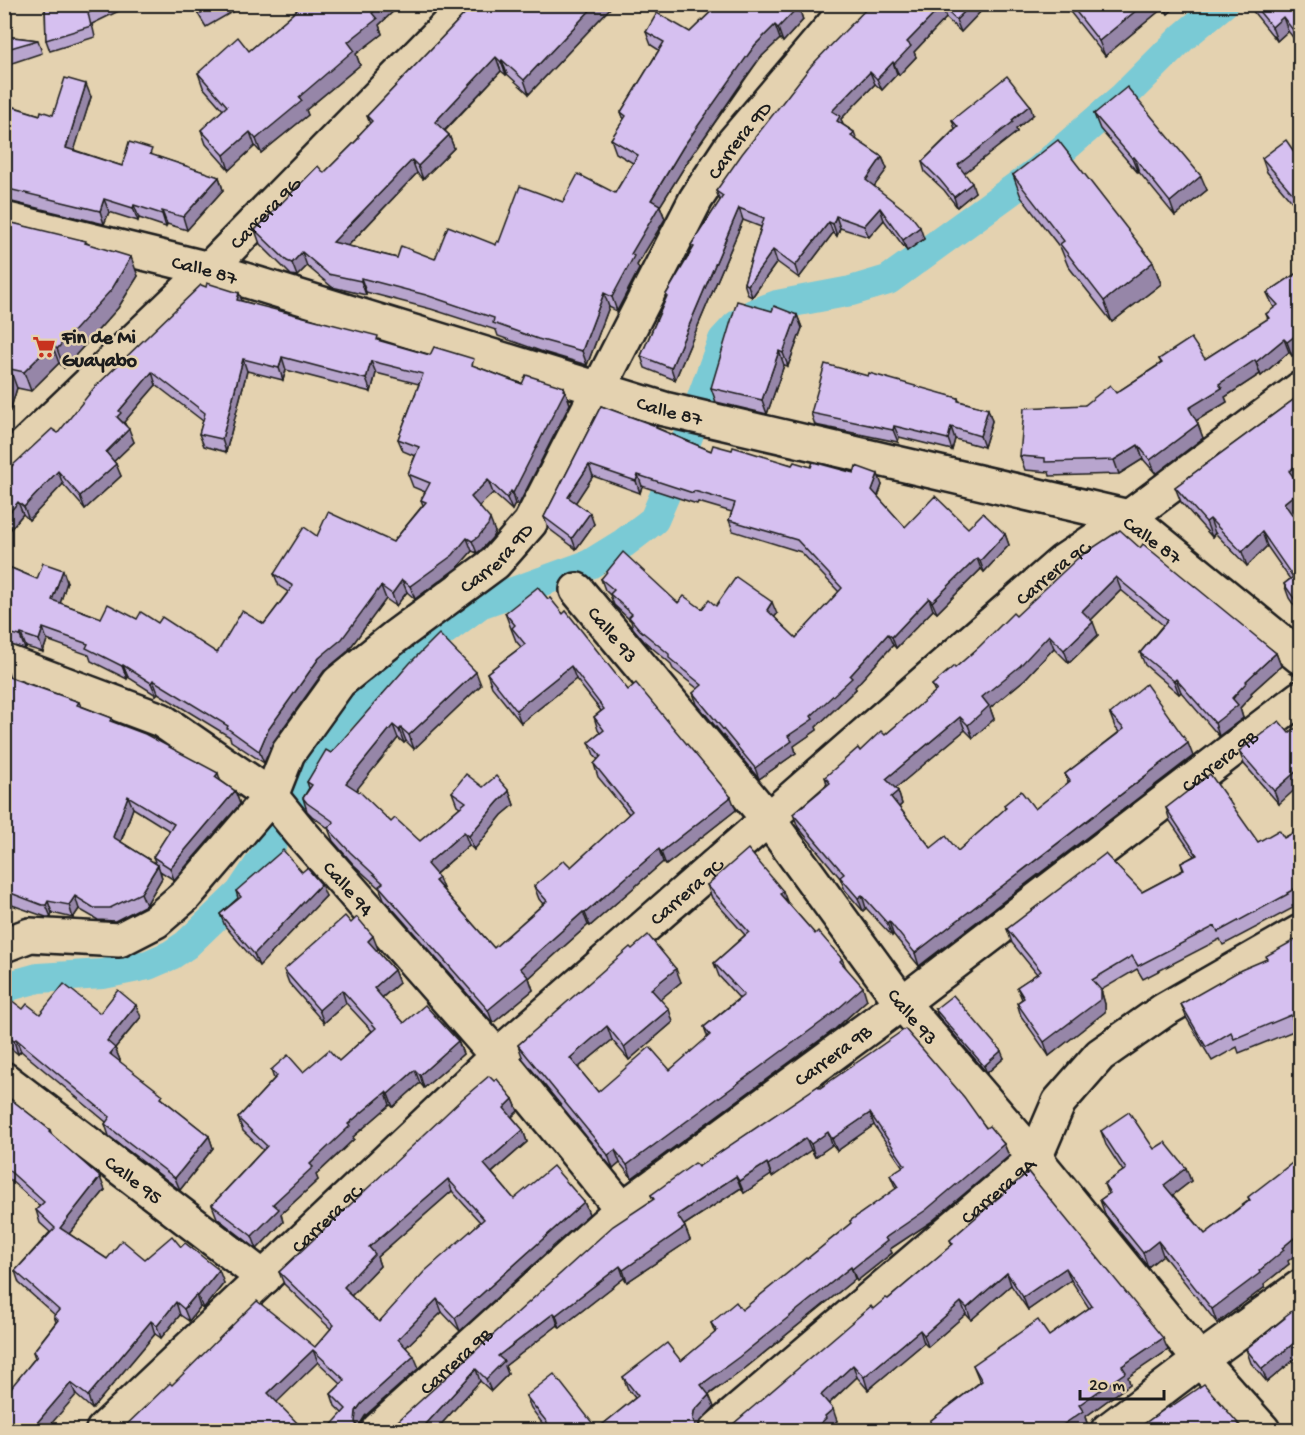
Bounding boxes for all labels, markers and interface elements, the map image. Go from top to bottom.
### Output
street label: Carrera 9D [704,97,779,185]
street label: Carrera 9G [227,173,308,256]
street label: Calle 87 [169,252,240,292]
place label: Fin de Mi Guayabo [61,328,138,374]
supermarket icon: Fin de Mi Guayabo [31,334,57,360]
street label: Calle 87 [633,393,705,433]
street label: Calle 87 [1117,513,1185,571]
street label: Carrera 9D [457,519,540,600]
street label: Carrera 9C [1012,537,1097,612]
street label: Calle 93 [581,603,641,669]
street label: Carrera 9B [1178,726,1264,799]
street label: Carrera 9C [647,854,731,932]
street label: Calle 94 [316,858,377,923]
street label: Calle 93 [880,985,941,1051]
street label: Carrera 9B [791,1021,878,1093]
street label: Calle 95 [99,1152,165,1211]
street label: Carrera 9A [958,1153,1043,1231]
street label: Carrera 9C [288,1180,370,1260]
street label: Carrera 9B [416,1324,499,1401]
scale bar [1080,1363,1164,1401]
text: 20 m [1089,1376,1125,1397]

